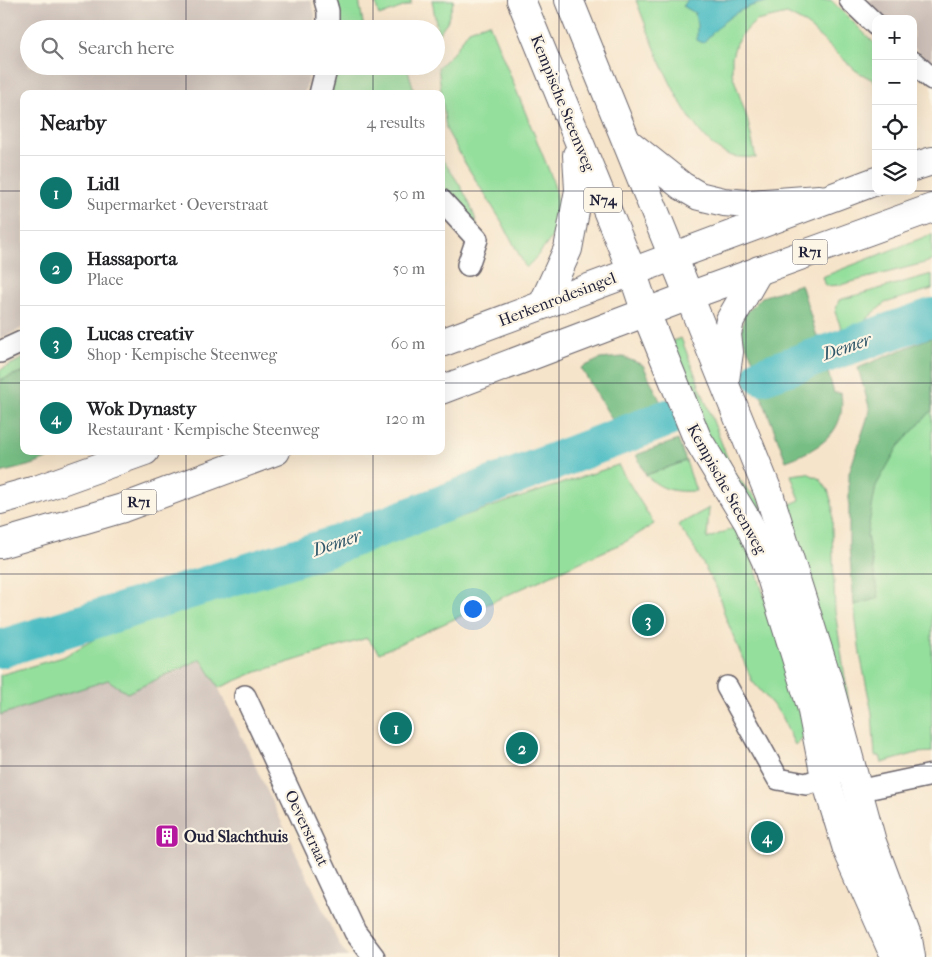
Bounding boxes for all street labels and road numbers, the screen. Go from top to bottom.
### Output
street label: Kempische Steenweg [527,32,599,175]
road number: N74 [584,188,622,212]
road number: R71 [792,240,828,264]
street label: Herkenrodesingel [496,268,619,330]
street label: Kempische Steenweg [683,421,771,558]
road number: R71 [122,490,156,514]
street label: Oeverstraat [281,787,333,869]

